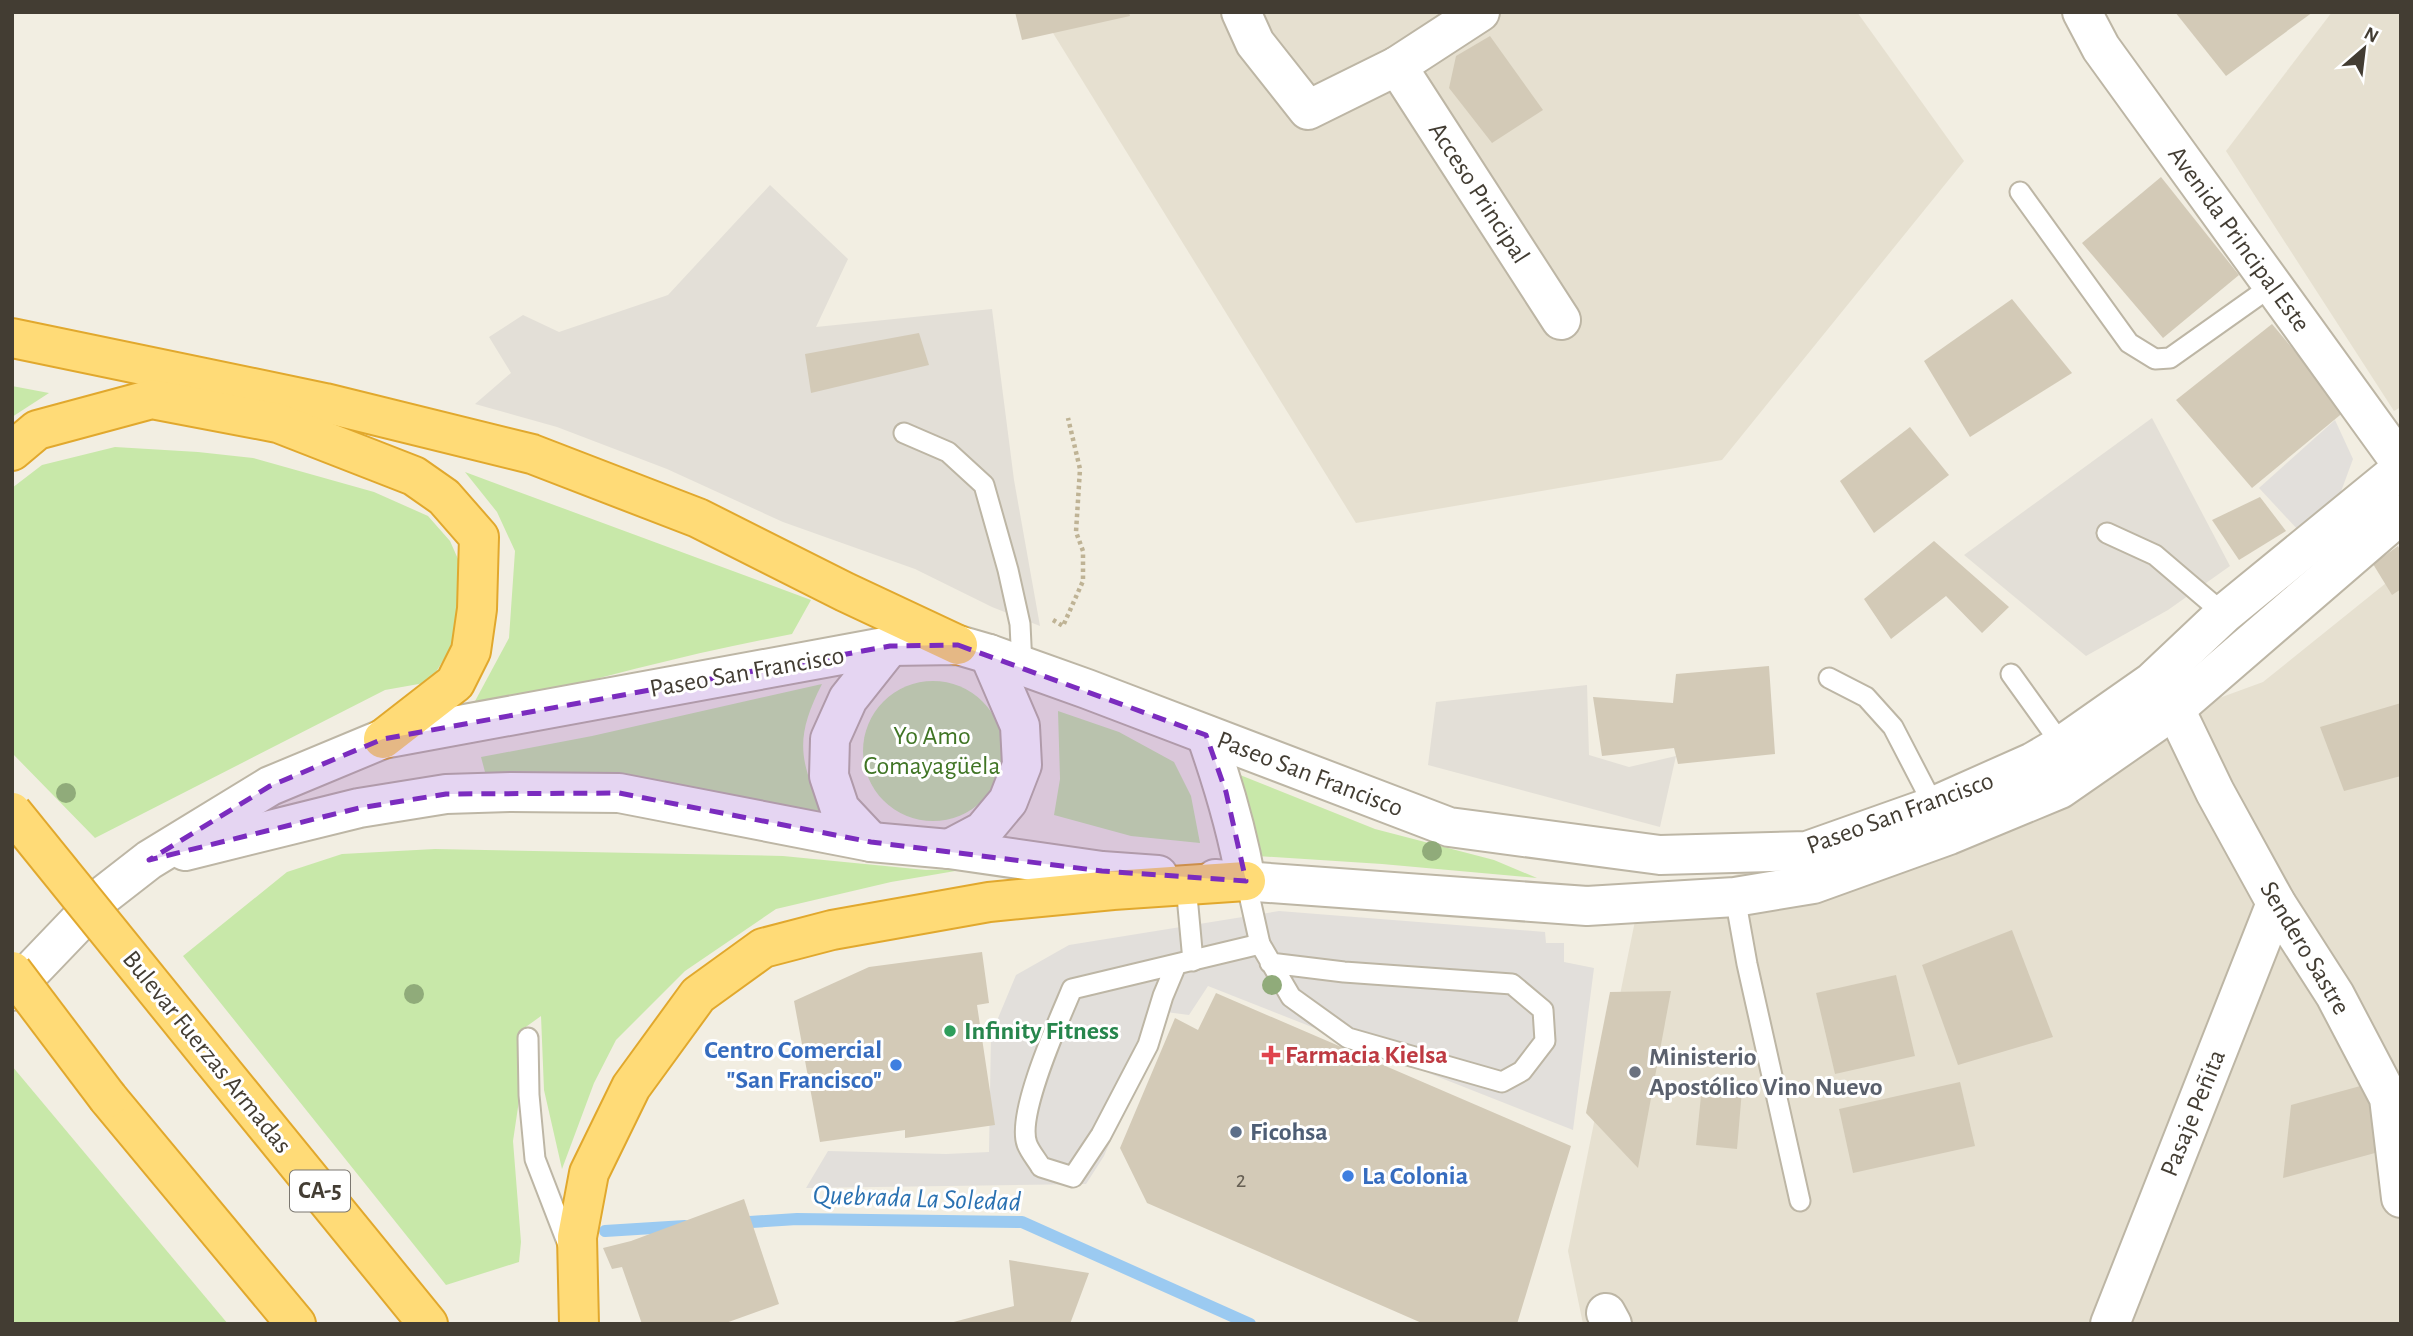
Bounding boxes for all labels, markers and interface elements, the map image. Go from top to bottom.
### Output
north arrow [2329,14,2399,84]
text: N [2361,24,2382,47]
street label: Acceso Principal [1424,118,1534,268]
street label: Avenida Principal Este [2163,141,2315,337]
street label: Paseo San Francisco [648,642,846,702]
park label: Yo Amo Comayagüela [864,723,1001,779]
street label: Paseo San Francisco [1213,727,1407,821]
street label: Paseo San Francisco [1803,767,1997,859]
street label: Sendero Sastre [2255,877,2355,1019]
street label: Bulevar Fuerzas Armadas [118,946,296,1158]
place label: Infinity Fitness [964,1018,1119,1044]
marker: Infinity Fitness [942,1023,958,1039]
place label: Centro Comercial "San Francisco" [704,1037,882,1093]
place label: Farmacia Kielsa [1285,1042,1448,1068]
place label: Ministerio Apostólico Vino Nuevo [1649,1044,1883,1100]
street label: Pasaje Peñita [2156,1046,2230,1180]
marker: Farmacia Kielsa [1263,1047,1279,1063]
marker: Centro Comercial "San Francisco" [888,1057,904,1073]
marker: Ministerio Apostólico Vino Nuevo [1627,1064,1643,1080]
place label: Ficohsa [1250,1119,1328,1145]
marker: Ficohsa [1228,1124,1244,1140]
place label: La Colonia [1362,1163,1468,1189]
marker: La Colonia [1340,1168,1356,1184]
house number: 2 [1236,1169,1246,1192]
road number: CA-5 [290,1170,350,1212]
water label: Quebrada La Soledad [812,1181,1022,1217]

